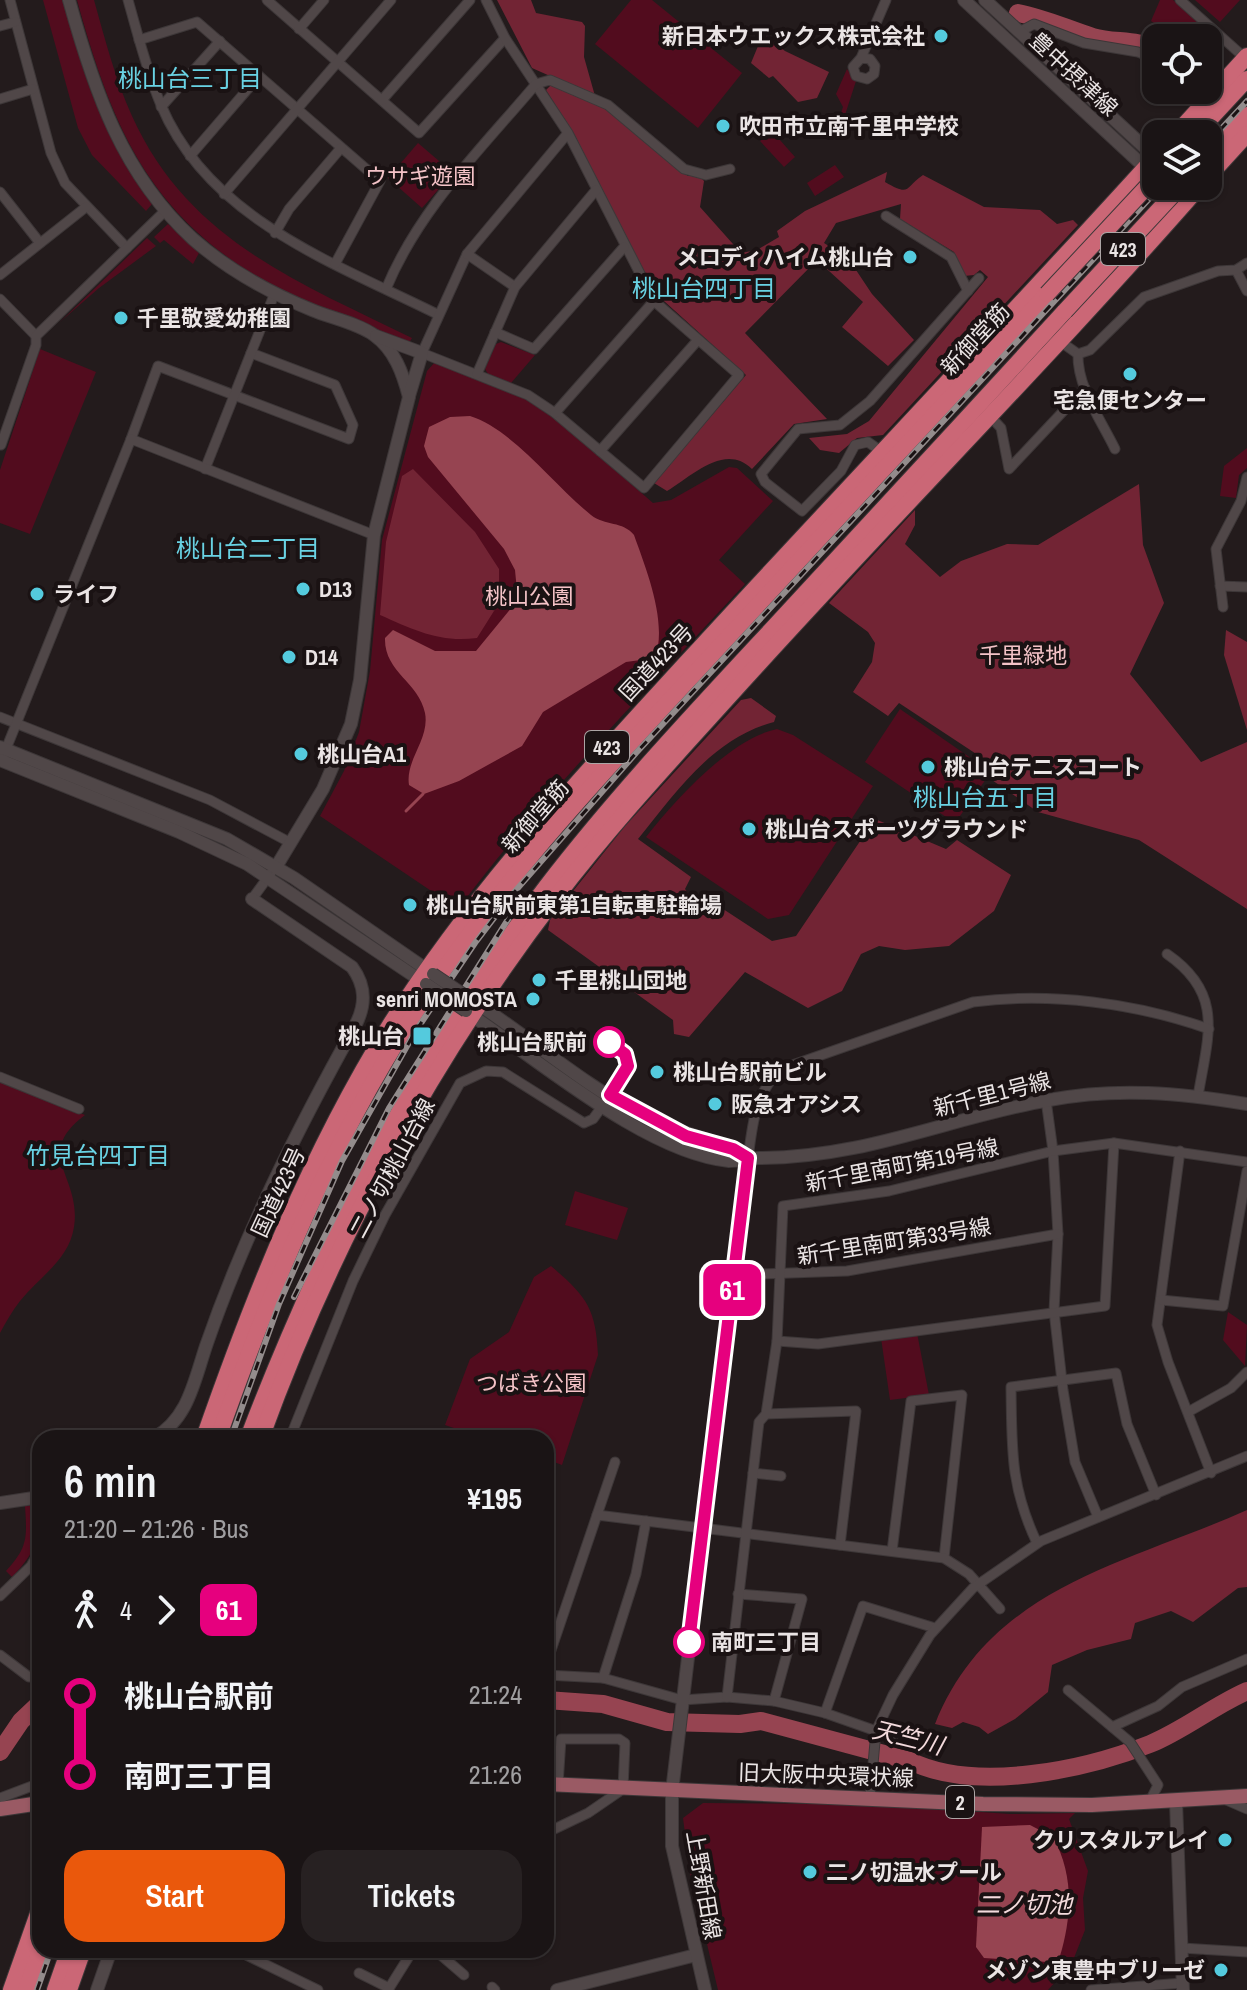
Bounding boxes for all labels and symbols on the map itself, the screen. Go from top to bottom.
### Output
place label: 新日本ウエックス株式会社 [662,21,925,51]
street label: 豊中摂津線 [1024,26,1124,122]
marker: 新日本ウエックス株式会社 [932,27,950,45]
district label: 桃山台三丁目 [118,62,262,94]
place label: 吹田市立南千里中学校 [739,111,959,141]
marker: 吹田市立南千里中学校 [714,117,732,135]
park label: ウサギ遊園 [365,161,475,191]
road number: 423 [1101,233,1145,265]
place label: メロディハイム桃山台 [676,242,894,272]
marker: メロディハイム桃山台 [901,248,919,266]
district label: 桃山台四丁目 [632,272,776,304]
street label: 新御堂筋 [934,297,1016,381]
place label: 千里敬愛幼稚園 [137,303,291,333]
marker: 千里敬愛幼稚園 [112,309,130,327]
marker: 宅急便センター [1121,365,1139,383]
place label: 宅急便センター [1053,385,1207,415]
district label: 桃山台二丁目 [176,532,320,564]
place label: D13 [319,574,352,604]
place label: ライフ [53,579,119,609]
marker: D13 [294,580,312,598]
park label: 桃山公園 [485,581,573,611]
marker: ライフ [28,585,46,603]
street label: 国道423号 [612,617,700,707]
park label: 千里緑地 [979,640,1067,670]
place label: D14 [305,642,338,672]
marker: D14 [280,648,298,666]
road number: 423 [585,731,629,763]
place label: 桃山台A1 [317,739,407,769]
marker: 桃山台A1 [292,745,310,763]
place label: 桃山台テニスコート [944,752,1142,782]
marker: 桃山台テニスコート [919,758,937,776]
street label: 新御堂筋 [495,773,575,859]
district label: 桃山台五丁目 [913,781,1057,813]
place label: 桃山台スポーツグラウンド [765,814,1029,844]
marker: 桃山台スポーツグラウンド [740,820,758,838]
place label: 桃山台駅前東第1自転車駐輪場 [426,890,722,920]
marker: 桃山台駅前東第1自転車駐輪場 [401,896,419,914]
place label: 千里桃山団地 [555,965,687,995]
marker: 千里桃山団地 [530,971,548,989]
place label: senri MOMOSTA [376,984,517,1014]
marker: senri MOMOSTA [524,990,542,1008]
place label: 桃山台 [338,1021,404,1051]
marker: 桃山台 [411,1025,433,1047]
place label: 桃山台駅前 [477,1027,587,1057]
marker: 桃山台駅前 [594,1027,624,1057]
place label: 桃山台駅前ビル [673,1057,827,1087]
marker: 桃山台駅前ビル [648,1063,666,1081]
street label: 新千里1号線 [930,1065,1054,1123]
place label: 阪急オアシス [731,1089,862,1119]
street label: 二ノ切桃山台線 [343,1093,441,1243]
marker: 阪急オアシス [706,1095,724,1113]
street label: 新千里南町第19号線 [803,1132,1001,1198]
district label: 竹見台四丁目 [26,1139,170,1171]
street label: 国道423号 [244,1142,312,1242]
street label: 新千里南町第33号線 [795,1211,993,1271]
line badge: 61 [696,1264,768,1316]
park label: つばき公園 [476,1368,586,1398]
marker: 南町三丁目 [674,1627,704,1657]
place label: 南町三丁目 [711,1627,821,1657]
water label: 天竺川 [869,1713,950,1762]
street label: 旧大阪中央環状線 [738,1757,914,1793]
road number: 2 [946,1786,974,1818]
place label: クリスタルアレイ [1033,1825,1209,1855]
street label: 上野新田線 [680,1828,728,1942]
marker: クリスタルアレイ [1216,1831,1234,1849]
place label: 二ノ切温水プール [826,1857,1002,1887]
marker: 二ノ切温水プール [801,1863,819,1881]
water label: 二ノ切池 [976,1888,1074,1920]
place label: メゾン東豊中ブリーゼ [985,1955,1205,1985]
marker: メゾン東豊中ブリーゼ [1212,1961,1230,1979]

